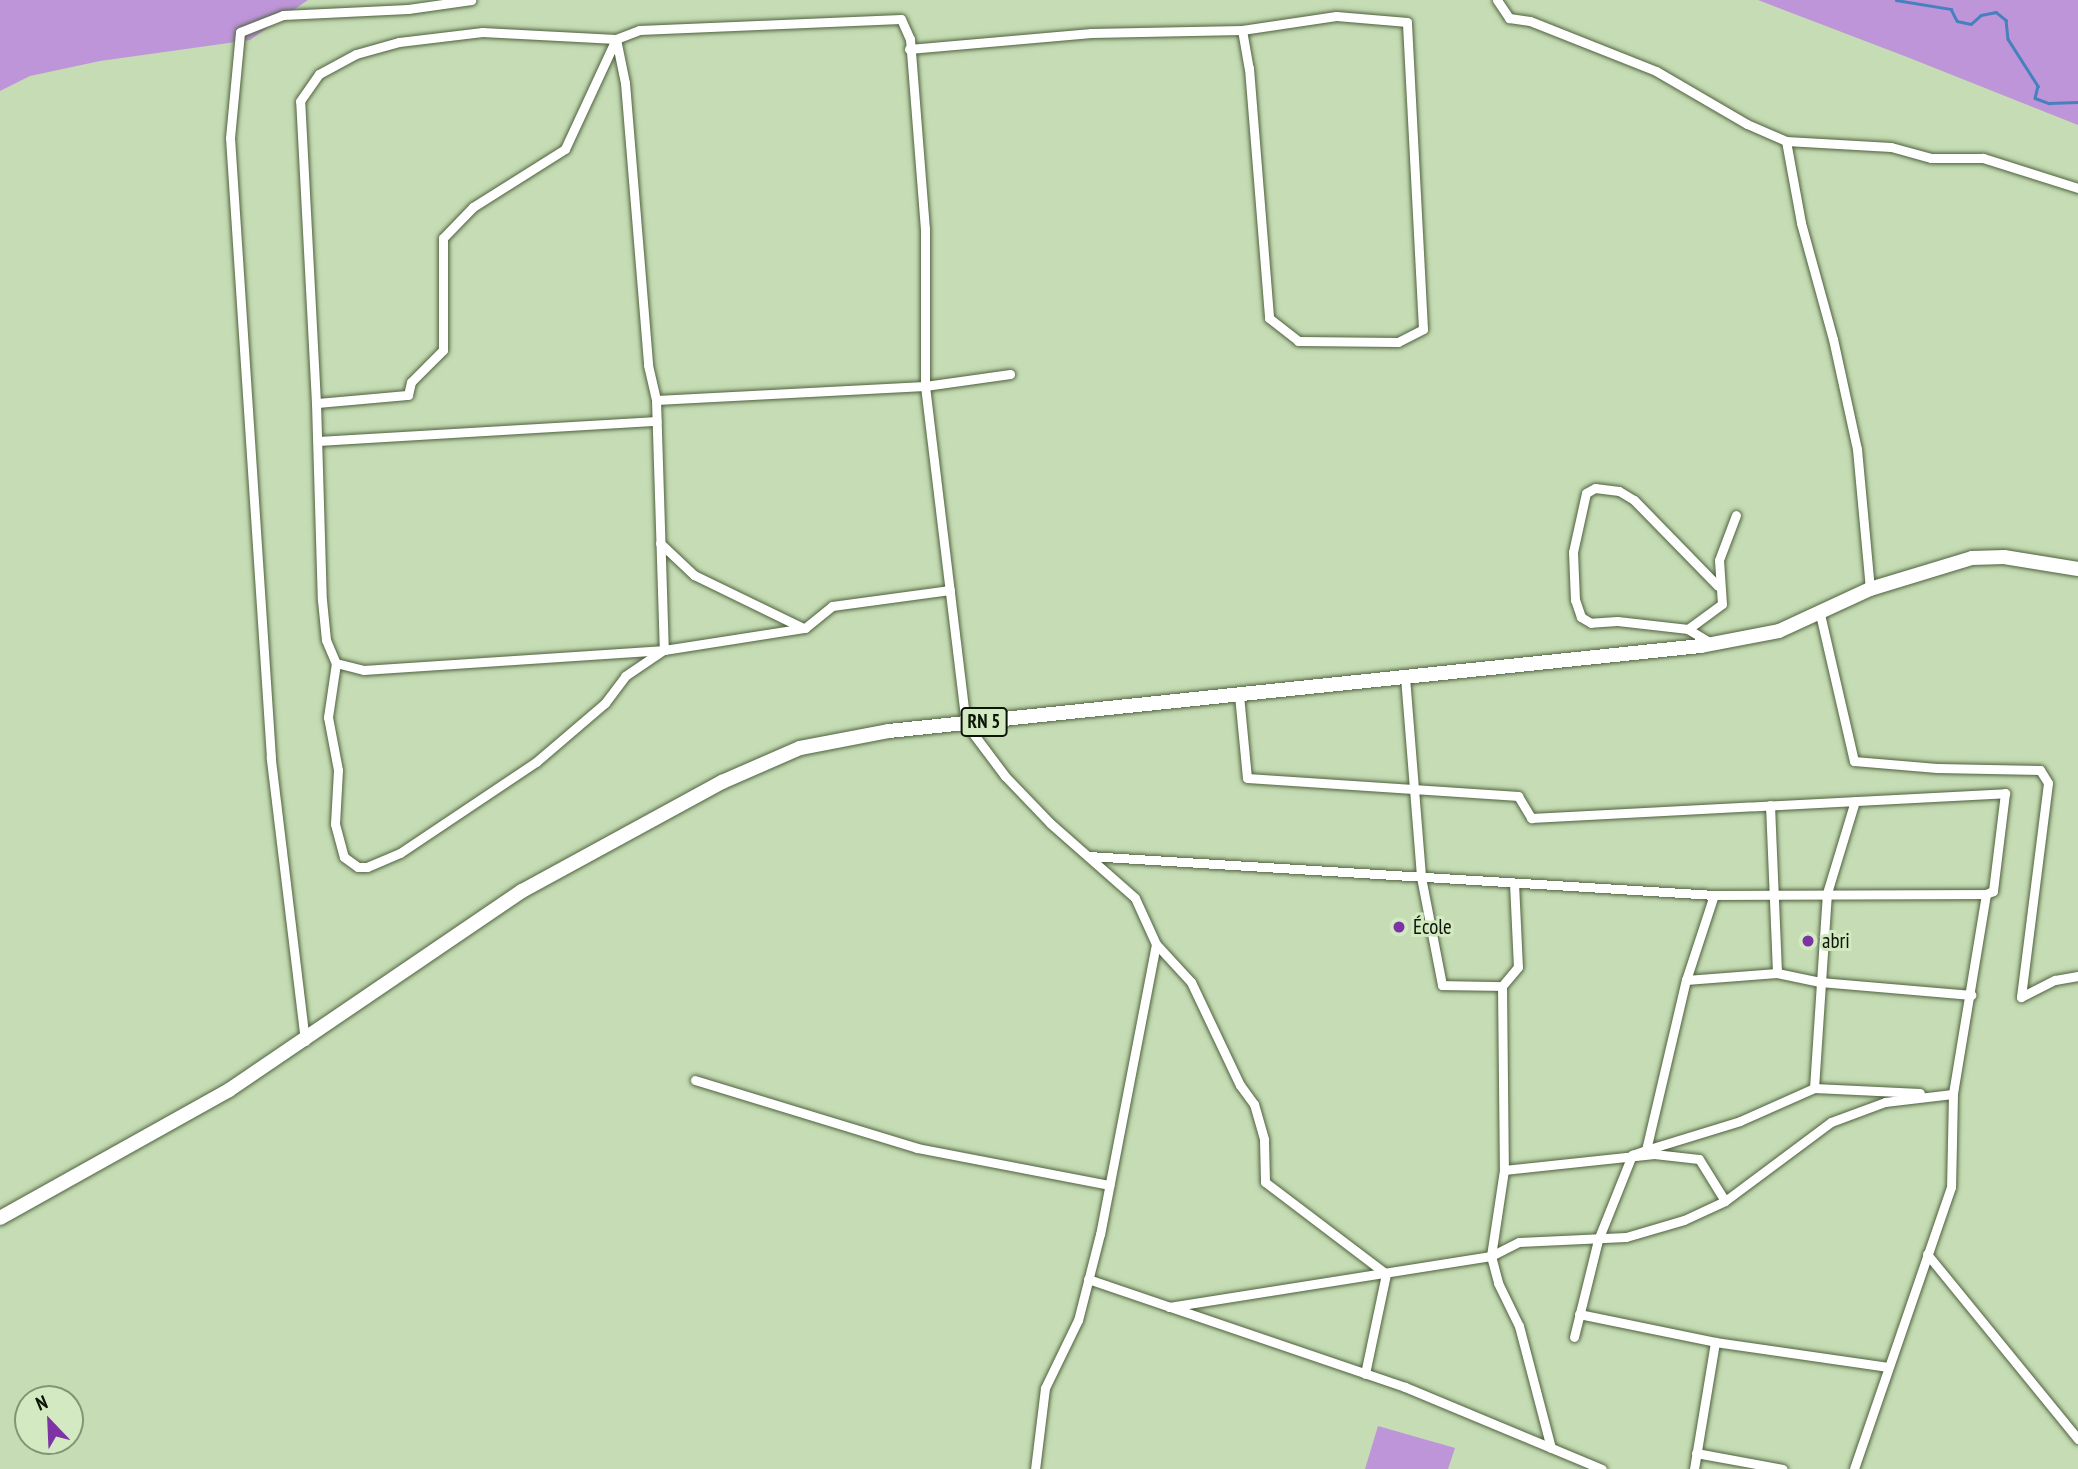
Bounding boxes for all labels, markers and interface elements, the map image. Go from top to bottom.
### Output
road number: RN 5 [960,706,1009,737]
place label: École [1413,914,1452,940]
marker: École [1391,919,1407,935]
place label: abri [1822,928,1850,954]
marker: abri [1800,933,1816,949]
north arrow [14,1385,84,1455]
text: N [32,1389,51,1416]

